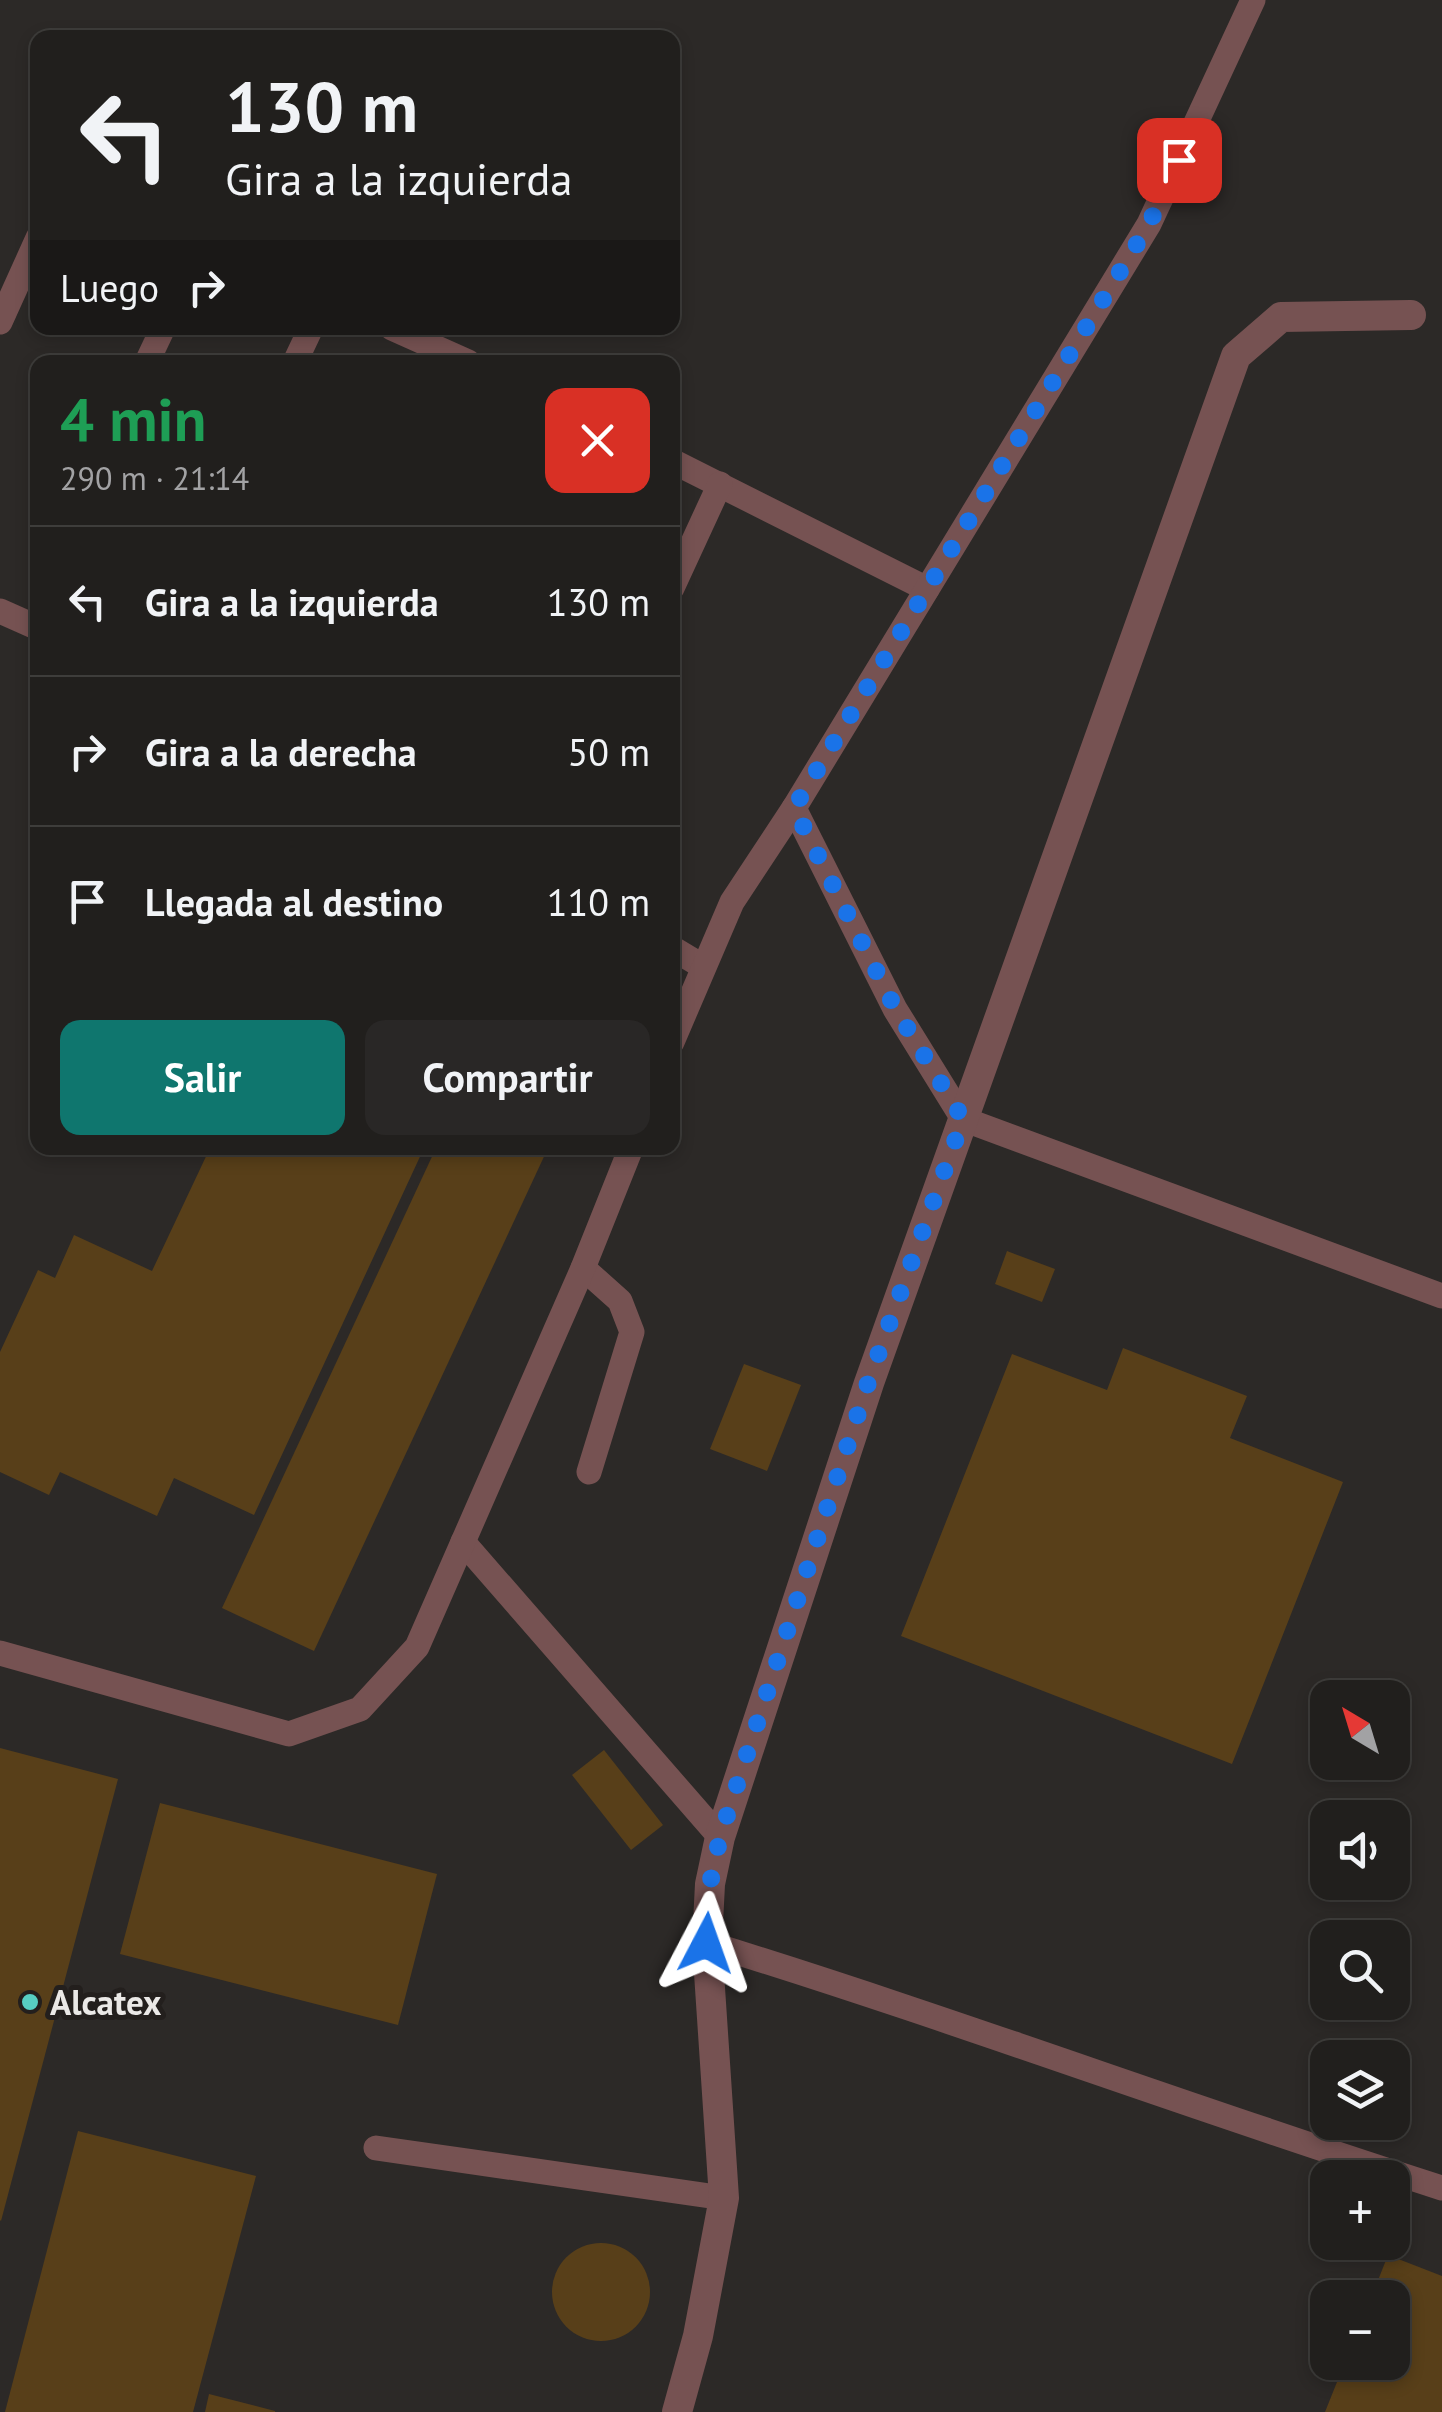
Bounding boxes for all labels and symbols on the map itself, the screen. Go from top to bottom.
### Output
pin [1137,118,1222,203]
north arrow [1310,1680,1410,1780]
position arrow [654,1891,758,1995]
place label: Alcatex [50,1979,162,2025]
marker: Alcatex [19,1991,41,2013]

